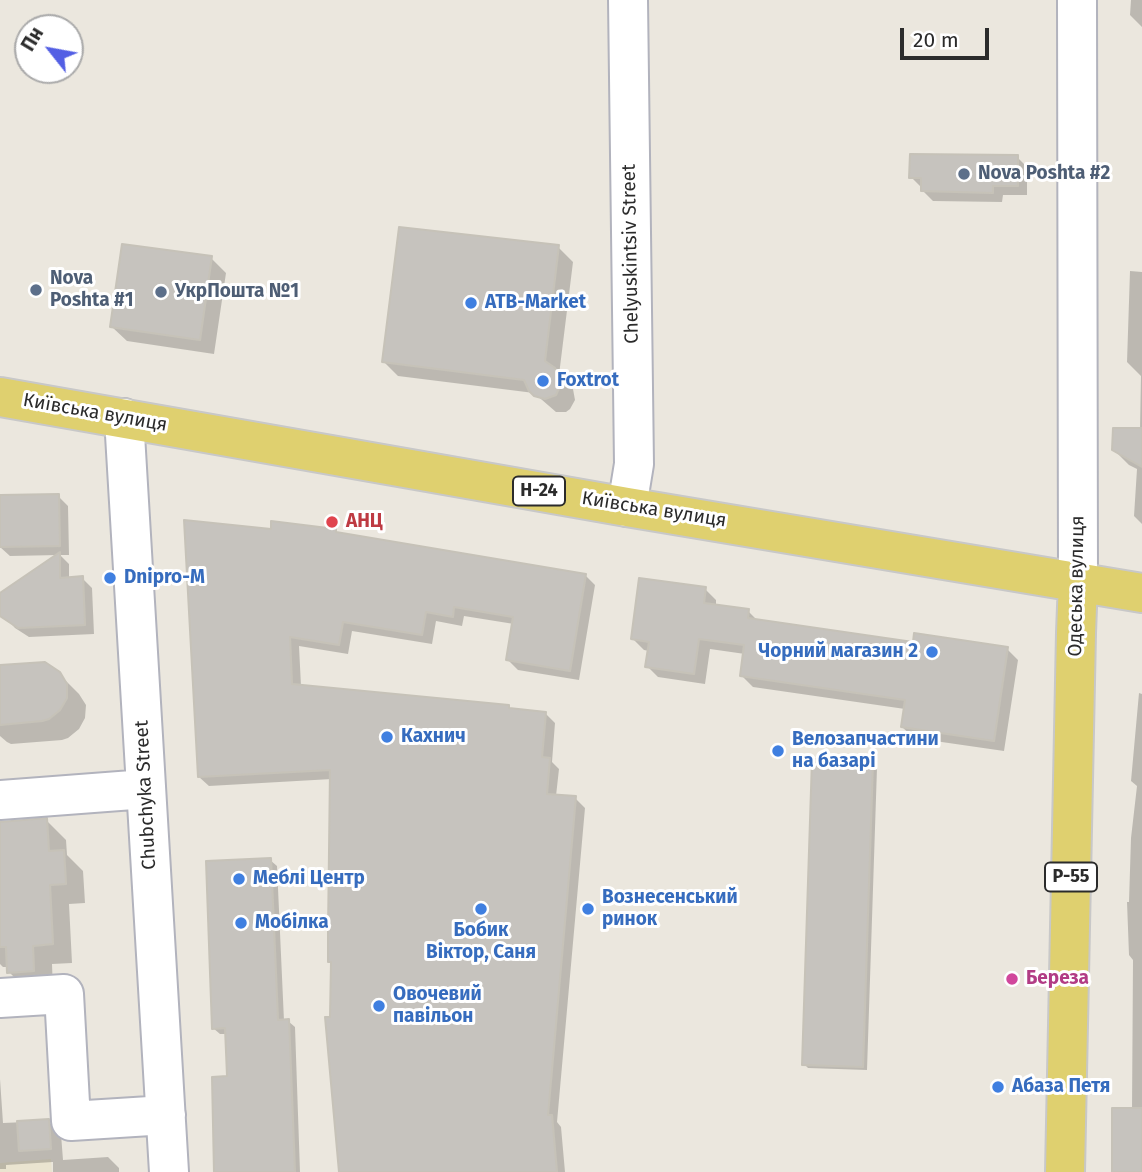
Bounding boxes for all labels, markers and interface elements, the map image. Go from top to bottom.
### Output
north arrow [14,14,84,84]
scale bar [904,14,993,58]
text: Пн [16,23,48,55]
text: 20 m [913,27,959,53]
place label: Nova Poshta #2 [978,163,1110,185]
street label: Chelyuskintsiv Street [618,164,644,344]
marker: Nova Poshta #2 [956,166,972,182]
place label: Nova Poshta #1 [50,268,133,312]
place label: УкрПошта №1 [175,281,299,303]
marker: Nova Poshta #1 [28,282,44,298]
marker: УкрПошта №1 [153,284,169,300]
place label: ATB-Market [485,292,586,314]
marker: ATB-Market [463,295,479,311]
place label: Foxtrot [557,370,619,392]
marker: Foxtrot [535,373,551,389]
street label: Київська вулиця [21,389,169,437]
road number: Н-24 [513,476,565,505]
street label: Київська вулиця [580,487,728,533]
place label: АНЦ [346,511,383,533]
marker: АНЦ [324,514,340,530]
street label: Одеська вулиця [1064,515,1090,657]
place label: Dnipro-M [124,567,205,589]
marker: Dnipro-M [102,570,118,586]
place label: Чорний магазин 2 [758,641,918,663]
marker: Чорний магазин 2 [924,644,940,660]
street label: Chubchyka Street [131,720,161,870]
place label: Кахнич [401,726,466,748]
marker: Кахнич [379,729,395,745]
place label: Велозапчастини на базарі [792,729,939,773]
marker: Велозапчастини на базарі [770,743,786,759]
road number: Р-55 [1045,862,1097,892]
place label: Меблі Центр [253,868,365,890]
marker: Меблі Центр [231,871,247,887]
place label: Вознесенський ринок [602,887,738,931]
marker: Бобик Віктор, Саня [473,901,489,917]
marker: Вознесенський ринок [580,901,596,917]
place label: Мобілка [255,912,329,934]
marker: Мобілка [233,915,249,931]
place label: Бобик Віктор, Саня [426,920,536,964]
place label: Береза [1026,968,1089,990]
marker: Береза [1004,971,1020,987]
place label: Овочевий павільон [393,984,482,1028]
marker: Овочевий павільон [371,998,387,1014]
place label: Абаза Петя [1012,1076,1110,1098]
marker: Абаза Петя [990,1079,1006,1095]

